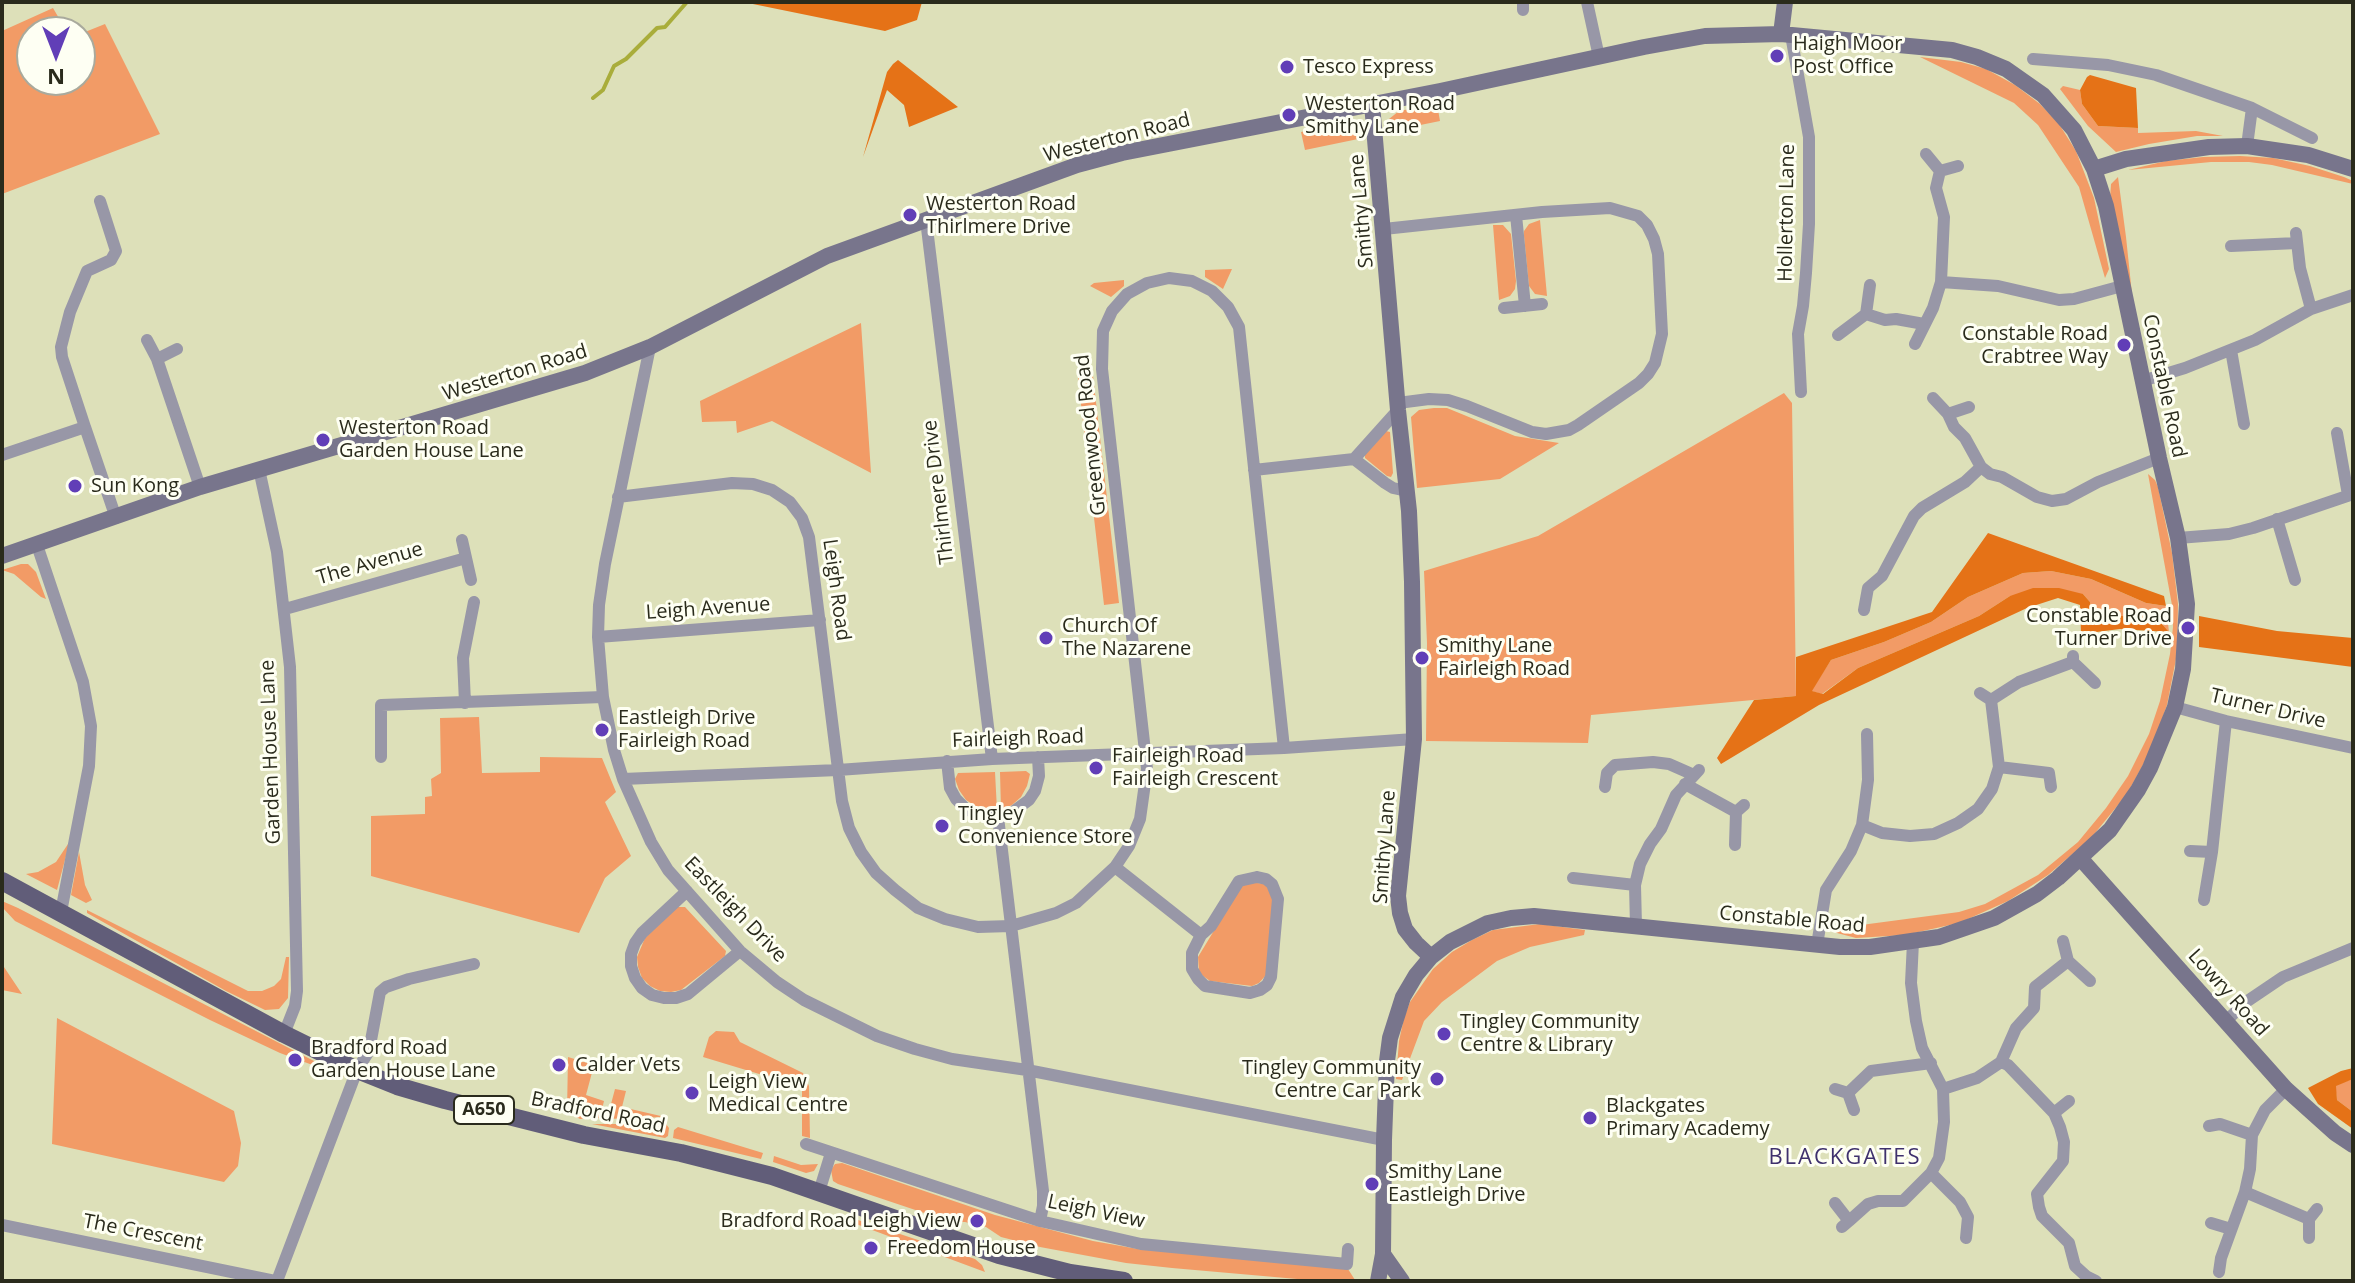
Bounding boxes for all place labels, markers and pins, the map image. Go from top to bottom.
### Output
place label: Haigh Moor Post Office [1793,32,1902,79]
marker: Haigh Moor Post Office [1768,47,1786,65]
place label: Tesco Express [1303,55,1434,79]
marker: Tesco Express [1278,58,1296,76]
place label: Westerton Road Smithy Lane [1305,92,1455,139]
marker: Westerton Road Smithy Lane [1280,106,1298,124]
place label: Westerton Road Thirlmere Drive [926,192,1076,239]
marker: Westerton Road Thirlmere Drive [901,206,919,224]
place label: Constable Road Crabtree Way [1962,322,2108,369]
marker: Constable Road Crabtree Way [2115,336,2133,354]
place label: Westerton Road Garden House Lane [339,416,524,463]
marker: Westerton Road Garden House Lane [314,431,332,449]
place label: Sun Kong [91,474,179,498]
marker: Sun Kong [66,477,84,495]
place label: Constable Road Turner Drive [2026,604,2172,651]
place label: Church Of The Nazarene [1062,614,1191,661]
marker: Constable Road Turner Drive [2179,619,2197,637]
marker: Church Of The Nazarene [1037,629,1055,647]
place label: Smithy Lane Fairleigh Road [1438,634,1570,681]
marker: Smithy Lane Fairleigh Road [1413,649,1431,667]
place label: Eastleigh Drive Fairleigh Road [618,706,755,753]
marker: Eastleigh Drive Fairleigh Road [593,721,611,739]
place label: Fairleigh Road Fairleigh Crescent [1112,744,1278,791]
marker: Fairleigh Road Fairleigh Crescent [1087,759,1105,777]
place label: Tingley Convenience Store [958,802,1132,849]
marker: Tingley Convenience Store [933,817,951,835]
place label: Tingley Community Centre & Library [1460,1010,1639,1057]
marker: Tingley Community Centre & Library [1435,1025,1453,1043]
place label: Bradford Road Garden House Lane [311,1036,496,1083]
marker: Bradford Road Garden House Lane [286,1051,304,1069]
place label: Calder Vets [575,1053,680,1077]
marker: Calder Vets [550,1056,568,1074]
place label: Tingley Community Centre Car Park [1242,1056,1421,1103]
place label: Leigh View Medical Centre [708,1070,848,1117]
marker: Tingley Community Centre Car Park [1428,1070,1446,1088]
marker: Leigh View Medical Centre [683,1084,701,1102]
place label: Blackgates Primary Academy [1606,1094,1770,1141]
marker: Blackgates Primary Academy [1581,1109,1599,1127]
place label: Smithy Lane Eastleigh Drive [1388,1160,1525,1207]
marker: Smithy Lane Eastleigh Drive [1363,1175,1381,1193]
place label: Bradford Road Leigh View [721,1209,961,1233]
marker: Bradford Road Leigh View [968,1212,986,1230]
place label: Freedom House [887,1236,1036,1260]
marker: Freedom House [862,1239,880,1257]

